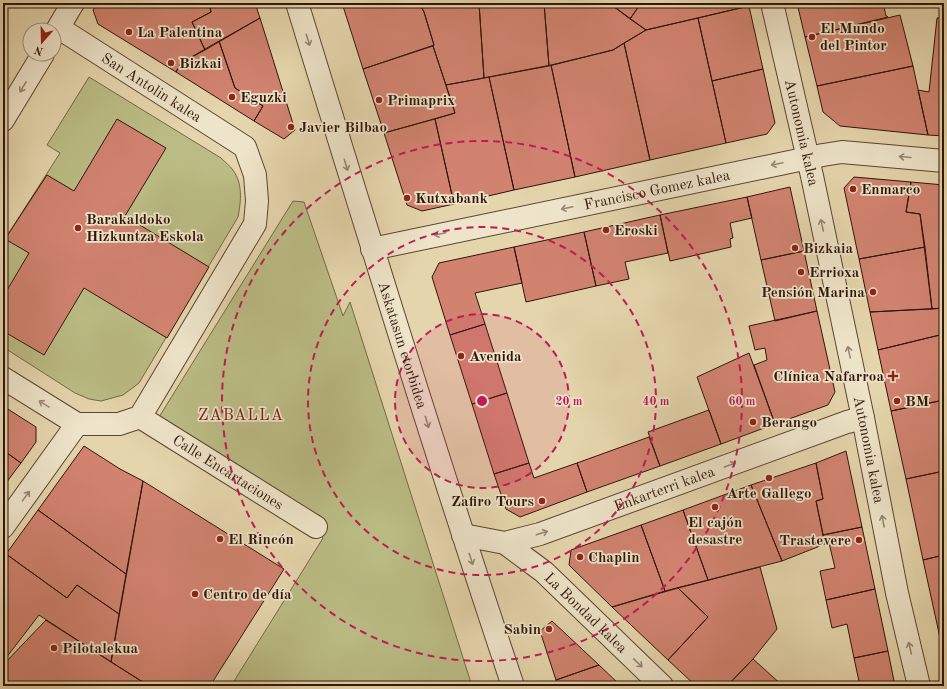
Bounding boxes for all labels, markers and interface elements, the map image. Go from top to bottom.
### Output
north arrow [22,22,62,62]
place label: El Mundo del Pintor [820,22,887,54]
place label: La Palentina [137,26,223,41]
marker: La Palentina [124,27,134,37]
marker: El Mundo del Pintor [807,32,817,42]
one-way arrow [305,34,312,47]
text: N [33,43,45,57]
street label: San Antolin kalea [98,51,204,126]
place label: Bizkai [179,57,221,72]
marker: Bizkai [166,58,176,68]
street label: Autonomia kalea [781,78,820,188]
one-way arrow [19,81,27,92]
place label: Eguzki [240,91,287,106]
marker: Eguzki [227,92,237,102]
place label: Primaprix [387,94,455,109]
marker: Primaprix [374,95,384,105]
place label: Javier Bilbao [299,121,387,136]
marker: Javier Bilbao [286,122,296,132]
one-way arrow [899,154,912,161]
one-way arrow [343,158,350,171]
one-way arrow [770,161,783,169]
street label: Francisco Gomez kalea [583,168,732,214]
place label: Enmarco [861,183,920,198]
marker: Enmarco [848,184,858,194]
place label: Kutxabank [415,192,489,207]
marker: Kutxabank [402,193,412,203]
one-way arrow [561,204,574,212]
place label: Barakaldoko Hizkuntza Eskola [86,213,204,245]
one-way arrow [818,219,826,232]
marker: Barakaldoko Hizkuntza Eskola [73,223,83,233]
place label: Eroski [614,224,658,239]
marker: Eroski [601,225,611,235]
one-way arrow [434,231,447,239]
place label: Bizkaia [803,242,853,257]
marker: Bizkaia [790,243,800,253]
place label: Errioxa [809,266,860,281]
marker: Errioxa [796,267,806,277]
street label: Askatasun etorbidea [374,280,429,411]
place label: Pensión Marina [761,286,865,301]
marker: Pensión Marina [868,287,878,297]
one-way arrow [845,346,853,359]
place label: Avenida [469,350,522,365]
marker: Avenida [456,351,466,361]
place label: Clínica Nafarroa [773,370,884,385]
marker: Clínica Nafarroa [887,370,899,382]
centre of rings [475,394,489,408]
street label: Autonomia kalea [850,395,886,505]
place label: BM [905,395,929,410]
text: 20 m [556,396,583,408]
text: 40 m [643,396,670,408]
text: 60 m [729,396,756,408]
marker: BM [892,396,902,406]
one-way arrow [38,399,50,407]
district label: ZABALLA [198,408,284,424]
one-way arrow [424,416,431,429]
place label: Berango [761,416,817,431]
marker: Berango [748,417,758,427]
street label: Calle Encartaciones [169,433,285,514]
one-way arrow [723,461,735,469]
street label: Enkarterri kalea [612,465,718,515]
marker: Arte Gallego [764,473,774,483]
place label: Arte Gallego [726,487,812,502]
one-way arrow [22,490,30,501]
place label: Zafiro Tours [451,495,534,510]
marker: Zafiro Tours [537,496,547,506]
marker: El cajón desastre [710,502,720,512]
one-way arrow [879,515,887,528]
place label: El cajón desastre [688,516,742,548]
one-way arrow [535,529,547,537]
place label: El Rincón [228,533,294,548]
marker: El Rincón [215,534,225,544]
place label: Trastevere [779,534,851,549]
marker: Trastevere [854,535,864,545]
place label: Chaplin [588,551,639,566]
marker: Chaplin [575,552,585,562]
one-way arrow [467,553,475,565]
street label: La Bondad kalea [541,571,630,657]
place label: Centro de día [203,588,292,603]
marker: Centro de día [190,589,200,599]
place label: Sabin [503,623,541,638]
marker: Sabin [544,624,554,634]
place label: Pilotalekua [62,642,139,657]
one-way arrow [906,642,914,655]
marker: Pilotalekua [49,643,59,653]
one-way arrow [633,658,643,668]

